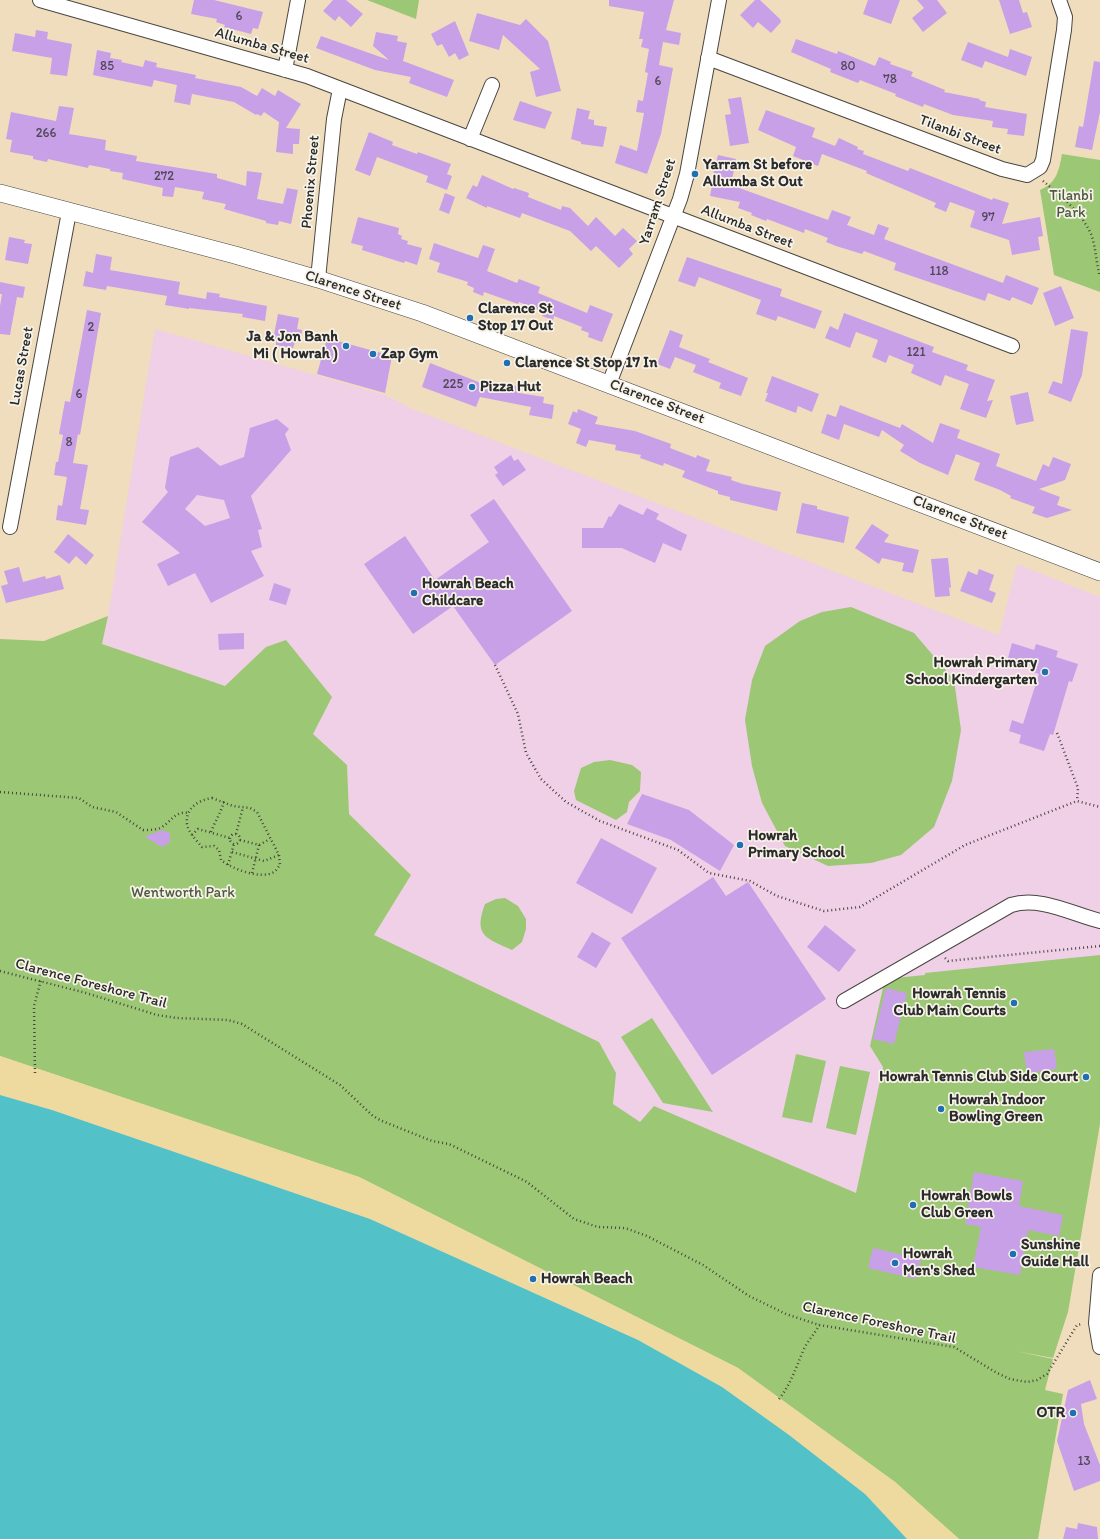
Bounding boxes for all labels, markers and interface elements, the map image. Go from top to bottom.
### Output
house number: 6 [236,9,242,25]
street label: Allumba Street [213,24,311,68]
house number: 85 [100,59,114,75]
house number: 80 [840,59,856,75]
house number: 78 [883,72,897,88]
house number: 6 [655,74,661,90]
street label: Tilanbi Street [916,111,1004,159]
house number: 266 [36,126,56,142]
street label: Phoenix Street [298,135,324,229]
street label: Yarram Street [636,156,680,248]
place label: Yarram St before Allumba St Out [703,156,812,191]
house number: 272 [154,169,174,185]
marker: Yarram St before Allumba St Out [690,169,700,179]
park label: Tilanbi Park [1049,187,1093,222]
street label: Allumba Street [698,201,796,253]
house number: 97 [981,210,995,226]
house number: 118 [929,264,949,280]
street label: Clarence Street [303,267,403,315]
place label: Clarence St Stop 17 Out [478,300,553,335]
marker: Clarence St Stop 17 Out [465,313,475,323]
house number: 2 [88,320,94,336]
street label: Lucas Street [6,325,38,407]
place label: Ja & Jon Banh Mi ( Howrah ) [247,328,338,363]
marker: Ja & Jon Banh Mi ( Howrah ) [341,341,351,351]
place label: Zap Gym [381,345,438,363]
house number: 121 [907,345,925,361]
marker: Zap Gym [368,349,378,359]
place label: Clarence St Stop 17 In [515,354,657,372]
marker: Clarence St Stop 17 In [502,358,512,368]
street label: Clarence Street [607,376,707,428]
house number: 225 [443,377,463,393]
place label: Pizza Hut [480,378,541,396]
marker: Pizza Hut [467,382,477,392]
house number: 6 [76,387,82,403]
house number: 8 [65,435,73,451]
street label: Clarence Street [910,492,1010,544]
place label: Howrah Beach Childcare [422,575,514,610]
marker: Howrah Beach Childcare [409,588,419,598]
place label: Howrah Primary School Kindergarten [906,654,1037,689]
marker: Howrah Primary School Kindergarten [1040,667,1050,677]
place label: Howrah Primary School [748,827,845,862]
marker: Howrah Primary School [735,840,745,850]
park label: Wentworth Park [131,884,235,902]
street label: Clarence Foreshore Trail [13,955,169,1013]
place label: Howrah Tennis Club Main Courts [894,985,1006,1020]
marker: Howrah Tennis Club Main Courts [1009,998,1019,1008]
place label: Howrah Tennis Club Side Court [879,1068,1078,1086]
marker: Howrah Tennis Club Side Court [1081,1072,1091,1082]
place label: Howrah Indoor Bowling Green [949,1091,1045,1126]
marker: Howrah Indoor Bowling Green [936,1104,946,1114]
place label: Howrah Bowls Club Green [921,1187,1012,1222]
marker: Howrah Bowls Club Green [908,1200,918,1210]
place label: Sunshine Guide Hall [1021,1236,1089,1271]
place label: Howrah Men's Shed [903,1245,975,1280]
marker: Sunshine Guide Hall [1008,1249,1018,1259]
marker: Howrah Men's Shed [890,1258,900,1268]
place label: Howrah Beach [541,1270,633,1288]
marker: Howrah Beach [528,1274,538,1284]
street label: Clarence Foreshore Trail [801,1298,957,1348]
place label: OTR [1037,1404,1065,1422]
marker: OTR [1068,1408,1078,1418]
house number: 13 [1077,1454,1091,1470]

